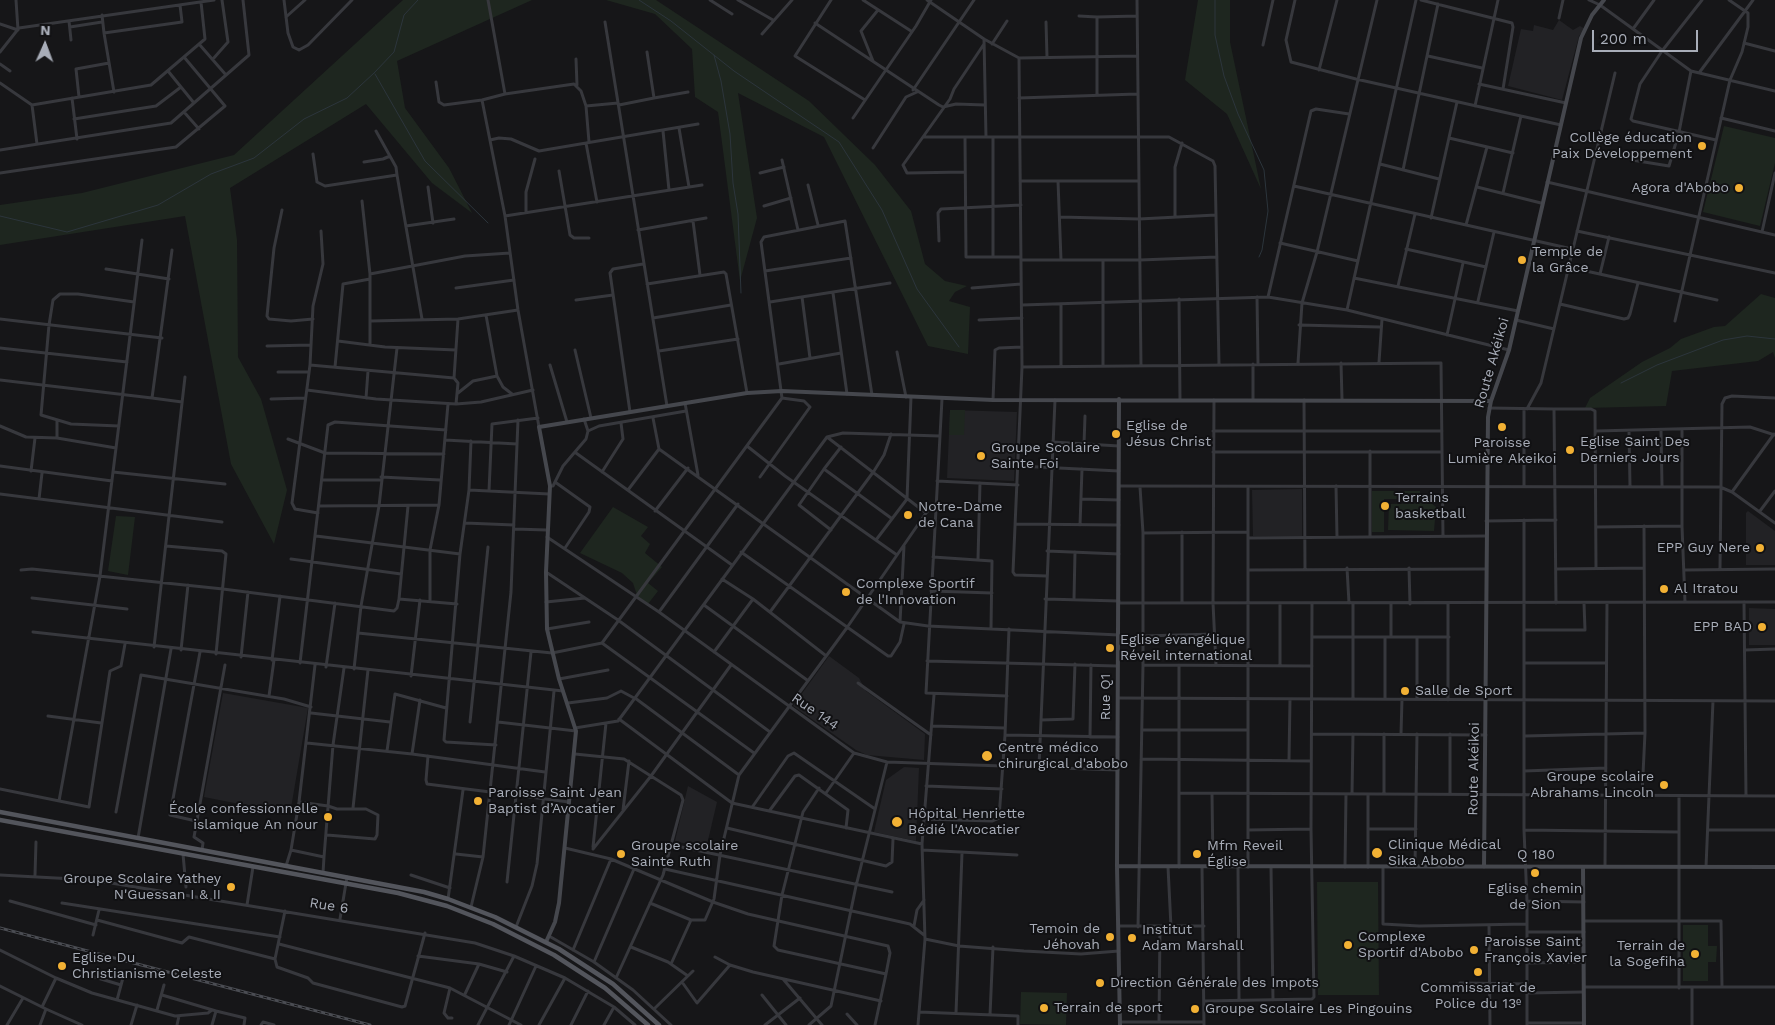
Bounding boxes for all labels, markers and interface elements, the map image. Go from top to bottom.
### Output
north arrow [20,20,70,70]
scale bar [1595,20,1701,52]
text: N [40,22,51,38]
text: 200 m [1600,30,1647,48]
place label: Collège éducation Paix Développement [1552,130,1692,162]
marker: Collège éducation Paix Développement [1696,140,1708,152]
place label: Agora d'Abobo [1631,180,1729,196]
marker: Agora d'Abobo [1733,182,1745,194]
place label: Temple de la Grâce [1532,244,1603,276]
marker: Temple de la Grâce [1516,254,1528,266]
street label: Route Akéikoi [1471,316,1513,410]
place label: Eglise de Jésus Christ [1126,418,1211,451]
marker: Paroisse Lumière Akeikoi [1496,421,1508,433]
marker: Eglise de Jésus Christ [1110,428,1122,440]
place label: Eglise Saint Des Derniers Jours [1580,434,1690,467]
place label: Paroisse Lumière Akeikoi [1448,435,1556,468]
place label: Groupe Scolaire Sainte Foi [991,440,1100,472]
marker: Eglise Saint Des Derniers Jours [1564,444,1576,456]
marker: Groupe Scolaire Sainte Foi [975,450,987,462]
place label: Terrains basketball [1395,490,1466,522]
place label: Notre-Dame de Cana [918,499,1002,532]
marker: Terrains basketball [1379,500,1391,512]
marker: Notre-Dame de Cana [902,509,914,521]
place label: EPP Guy Nere [1657,540,1750,556]
marker: EPP Guy Nere [1754,542,1766,554]
place label: Complexe Sportif de l'Innovation [856,576,975,608]
place label: Al Itratou [1674,581,1738,597]
marker: Al Itratou [1658,583,1670,595]
marker: Complexe Sportif de l'Innovation [840,586,852,598]
place label: EPP BAD [1693,619,1752,635]
marker: EPP BAD [1756,621,1768,633]
place label: Eglise évangélique Réveil international [1120,632,1252,664]
marker: Eglise évangélique Réveil international [1104,642,1116,654]
street label: Rue Q1 [1098,674,1114,720]
place label: Salle de Sport [1415,683,1512,699]
marker: Salle de Sport [1399,685,1411,697]
street label: Rue 144 [788,690,842,734]
street label: Route Akéikoi [1465,722,1483,816]
place label: Centre médico chirurgical d'abobo [998,740,1128,772]
marker: Centre médico chirurgical d'abobo [980,749,994,763]
place label: Groupe scolaire Abrahams Lincoln [1531,769,1654,802]
marker: Groupe scolaire Abrahams Lincoln [1658,779,1670,791]
place label: Paroisse Saint Jean Baptist d’Avocatier [488,785,622,818]
marker: Paroisse Saint Jean Baptist d’Avocatier [472,795,484,807]
place label: École confessionnelle islamique An nour [169,801,318,834]
place label: Hôpital Henriette Bédié l'Avocatier [908,806,1025,839]
marker: École confessionnelle islamique An nour [322,811,334,823]
marker: Hôpital Henriette Bédié l'Avocatier [890,815,904,829]
place label: Clinique Médical Sika Abobo [1388,837,1501,870]
place label: Groupe scolaire Sainte Ruth [631,838,738,870]
place label: Mfm Reveil Église [1207,838,1283,870]
marker: Clinique Médical Sika Abobo [1370,846,1384,860]
street label: Q 180 [1517,847,1555,863]
marker: Groupe scolaire Sainte Ruth [615,848,627,860]
marker: Mfm Reveil Église [1191,848,1203,860]
marker: Eglise chemin de Sion [1529,867,1541,879]
place label: Groupe Scolaire Yathey N'Guessan I & II [63,871,221,904]
marker: Groupe Scolaire Yathey N'Guessan I & II [225,881,237,893]
place label: Eglise chemin de Sion [1488,881,1582,914]
street label: Rue 6 [308,895,350,917]
place label: Temoin de Jéhovah [1029,921,1100,954]
place label: Institut Adam Marshall [1142,922,1244,954]
place label: Complexe Sportif d'Abobo [1358,929,1463,962]
marker: Temoin de Jéhovah [1104,931,1116,943]
marker: Institut Adam Marshall [1126,932,1138,944]
place label: Paroisse Saint François Xavier [1484,934,1587,966]
place label: Terrain de la Sogefiha [1609,938,1685,970]
marker: Complexe Sportif d'Abobo [1342,939,1354,951]
marker: Paroisse Saint François Xavier [1468,944,1480,956]
marker: Terrain de la Sogefiha [1689,948,1701,960]
place label: Eglise Du Christianisme Celeste [72,950,222,982]
marker: Eglise Du Christianisme Celeste [56,960,68,972]
marker: Commissariat de Police du 13ᵉ [1472,966,1484,978]
place label: Direction Générale des Impots [1110,975,1319,991]
marker: Direction Générale des Impots [1094,977,1106,989]
place label: Commissariat de Police du 13ᵉ [1420,980,1536,1012]
place label: Terrain de sport [1054,1000,1163,1016]
place label: Groupe Scolaire Les Pingouins [1205,1001,1412,1017]
marker: Terrain de sport [1038,1002,1050,1014]
marker: Groupe Scolaire Les Pingouins [1189,1003,1201,1015]

